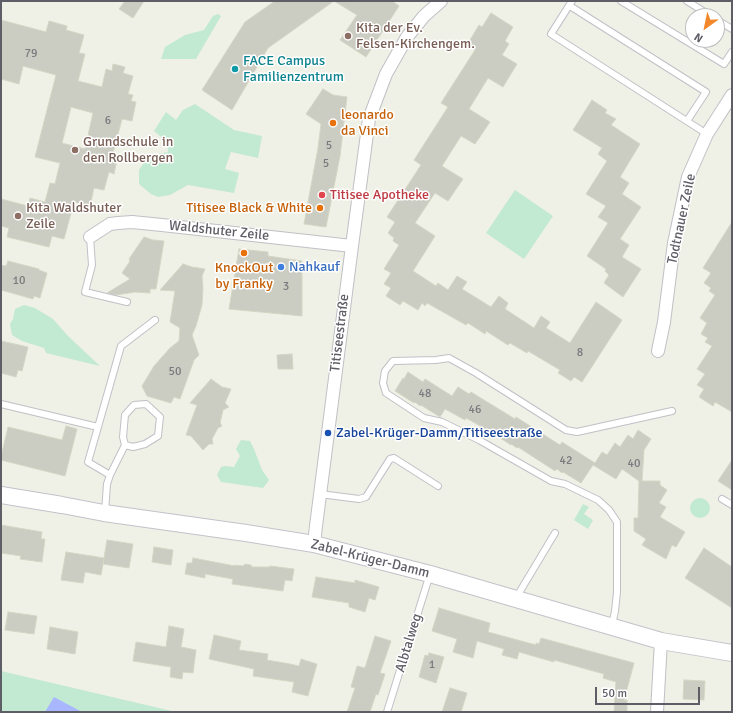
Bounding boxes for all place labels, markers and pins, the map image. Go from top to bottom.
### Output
place label: Kita der Ev. Felsen-Kirchengem. [356,20,475,52]
marker: Kita der Ev. Felsen-Kirchengem. [343,31,353,41]
place label: FACE Campus Familienzentrum [243,53,344,86]
marker: FACE Campus Familienzentrum [230,64,240,74]
place label: leonardo da Vinci [341,107,394,140]
marker: leonardo da Vinci [328,118,338,128]
place label: Grundschule in den Rollbergen [83,134,173,166]
marker: Grundschule in den Rollbergen [70,145,80,155]
place label: Titisee Apotheke [330,187,429,203]
marker: Titisee Apotheke [317,190,327,200]
place label: Kita Waldshuter Zeile [26,200,121,232]
place label: Titisee Black & White [186,200,312,216]
marker: Titisee Black & White [315,203,325,213]
marker: Kita Waldshuter Zeile [13,211,23,221]
marker: KnockOut by Franky [239,248,249,258]
place label: Nahkauf [289,259,340,275]
place label: KnockOut by Franky [215,260,273,292]
marker: Nahkauf [276,262,286,272]
place label: Zabel-Krüger-Damm/Titiseestraße [336,425,543,441]
marker: Zabel-Krüger-Damm/Titiseestraße [323,428,333,438]

